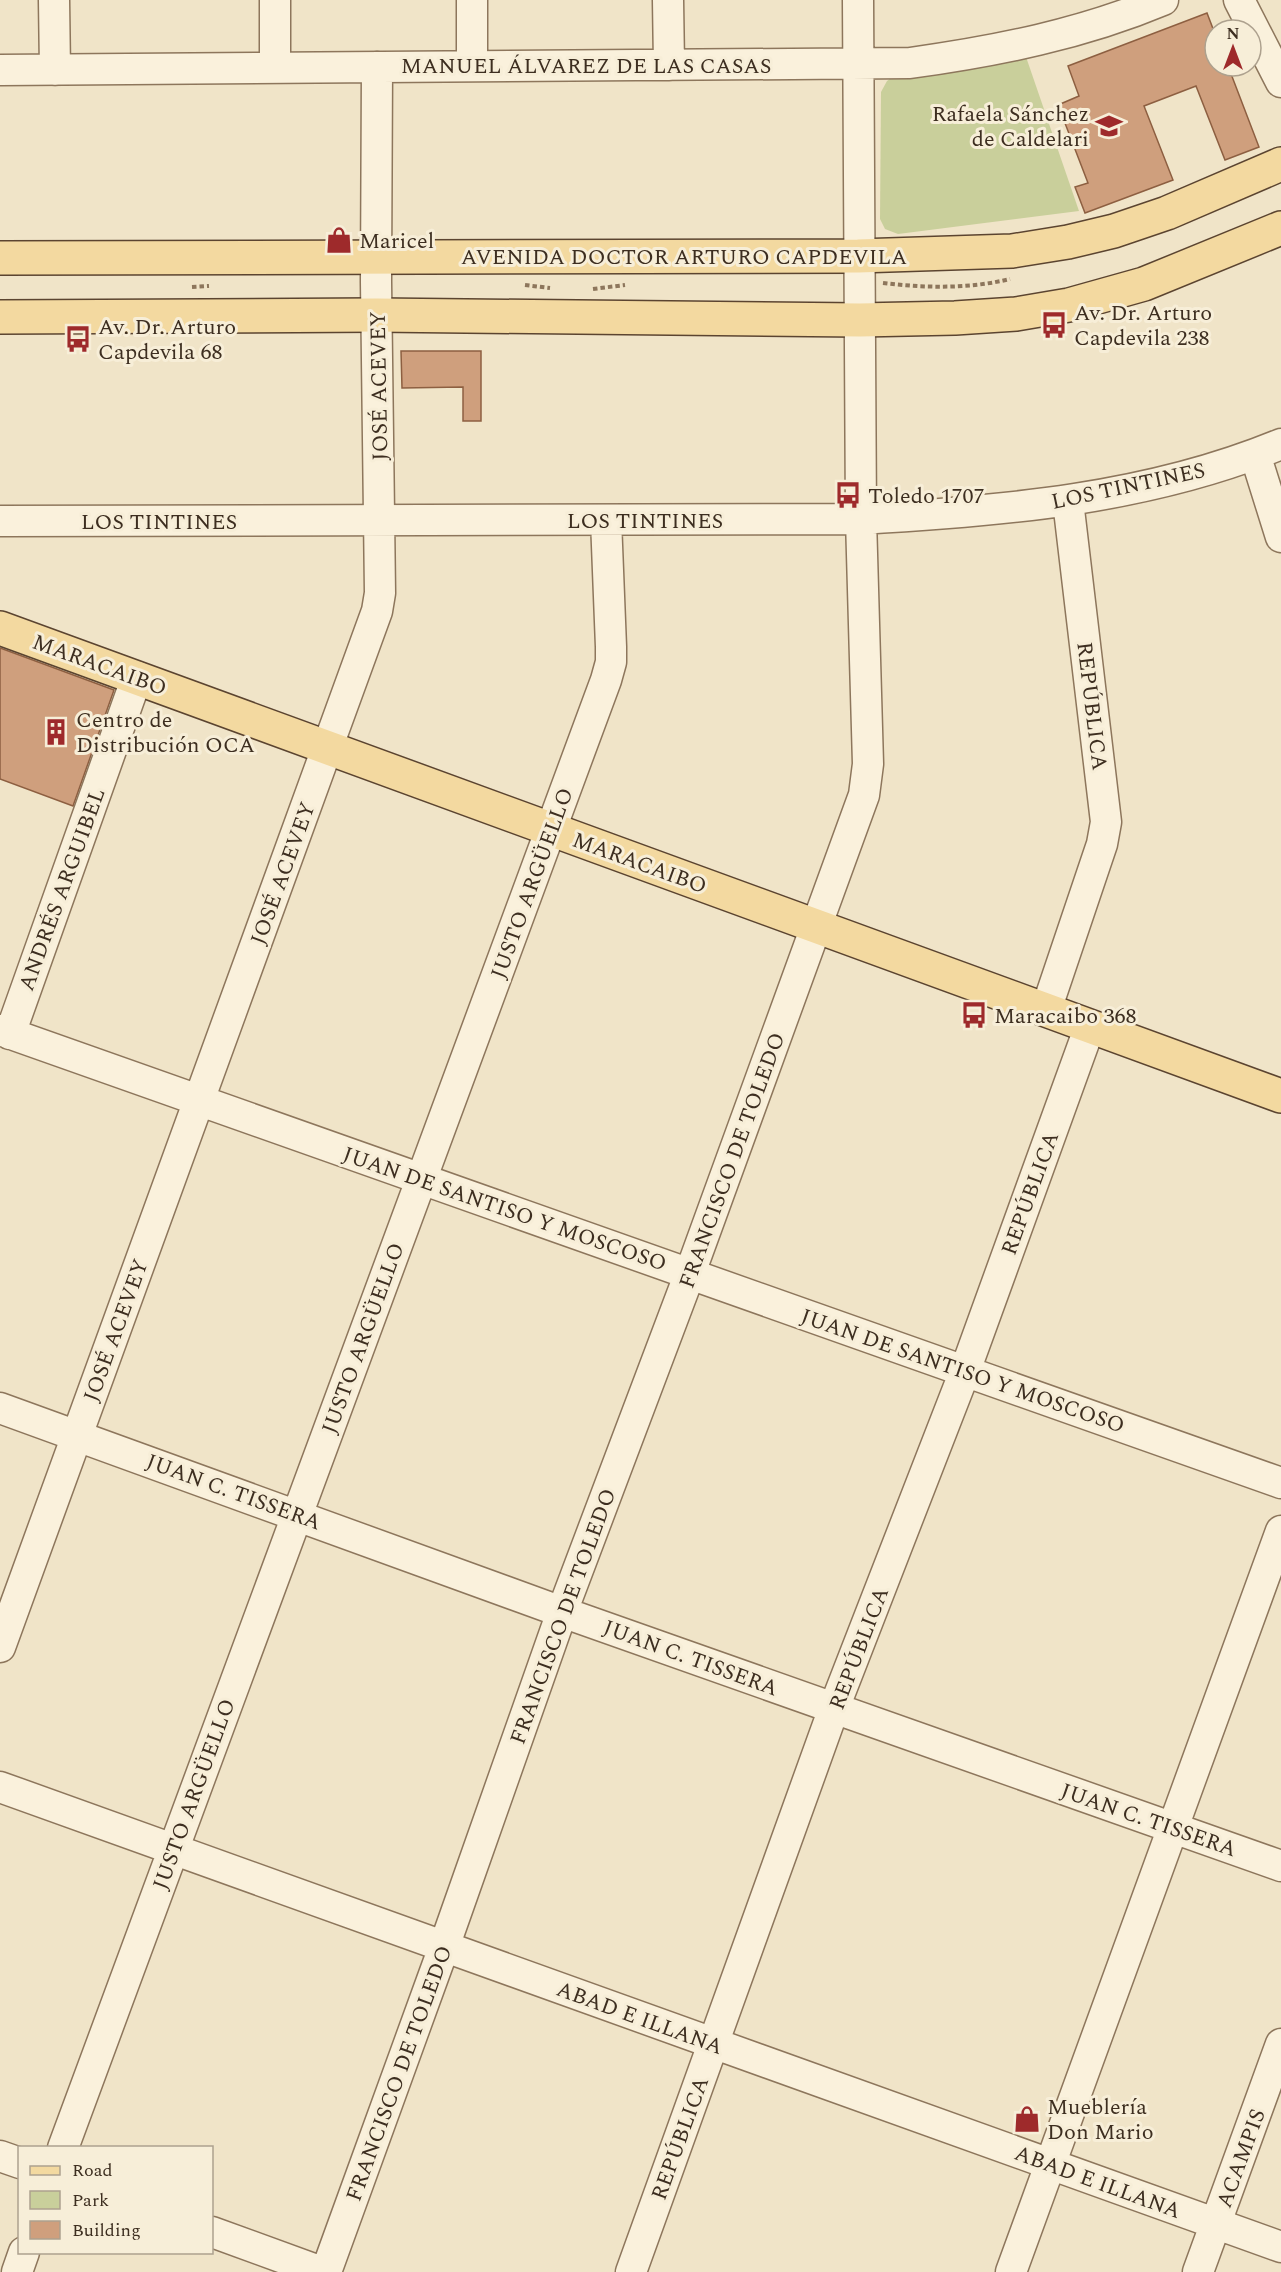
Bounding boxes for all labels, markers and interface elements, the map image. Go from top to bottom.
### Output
north arrow [1203,18,1263,78]
text: N [1226,22,1240,46]
street label: MANUEL ÁLVAREZ DE LAS CASAS [401,50,771,83]
place label: Rafaela Sánchez de Caldelari [932,98,1089,156]
school or university icon: Rafaela Sánchez de Caldelari [1094,111,1124,141]
shop icon: Maricel [324,225,354,255]
place label: Maricel [359,225,434,258]
street label: AVENIDA DOCTOR ARTURO CAPDEVILA [461,241,907,274]
place label: Av. Dr. Arturo Capdevila 238 [1074,297,1212,355]
street label: JOSÉ ACEVEY [362,310,397,461]
bus stop icon: Av. Dr. Arturo Capdevila 238 [1039,310,1069,340]
place label: Av. Dr. Arturo Capdevila 68 [98,311,236,369]
bus stop icon: Av. Dr. Arturo Capdevila 68 [63,324,93,354]
street label: LOS TINTINES [1048,454,1208,519]
bus stop icon: Toledo 1707 [833,480,863,510]
place label: Toledo 1707 [868,480,984,513]
street label: LOS TINTINES [567,505,723,538]
street label: LOS TINTINES [81,506,237,539]
street label: MARACAIBO [28,626,171,705]
street label: REPÚBLICA [1067,640,1116,772]
place label: Centro de Distribución OCA [76,704,255,762]
building icon: Centro de Distribución OCA [41,717,71,747]
street label: ANDRÉS ARGUIBEL [10,783,114,996]
street label: JUSTO ARGÜELLO [482,783,582,984]
street label: JOSÉ ACEVEY [242,797,325,950]
street label: MARACAIBO [568,824,711,903]
bus stop icon: Maracaibo 368 [959,1000,989,1030]
place label: Maracaibo 368 [994,1000,1137,1033]
street label: FRANCISCO DE TOLEDO [671,1028,794,1293]
street label: REPÚBLICA [993,1127,1068,1260]
street label: JUAN DE SANTISO Y MOSCOSO [338,1138,671,1280]
street label: JUSTO ARGÜELLO [313,1238,413,1439]
street label: JOSÉ ACEVEY [75,1254,158,1407]
street label: JUAN DE SANTISO Y MOSCOSO [796,1300,1129,1442]
street label: JUAN C. TISSERA [141,1445,326,1539]
street label: FRANCISCO DE TOLEDO [502,1484,625,1749]
street label: REPÚBLICA [821,1582,898,1715]
street label: JUAN C. TISSERA [598,1611,783,1705]
street label: JUSTO ARGÜELLO [144,1694,244,1895]
street label: JUAN C. TISSERA [1056,1775,1241,1866]
street label: FRANCISCO DE TOLEDO [338,1941,461,2206]
street label: ABAD E ILLANA [552,1973,727,2064]
street label: REPÚBLICA [643,2072,718,2205]
place label: Mueblería Don Mario [1047,2091,1154,2149]
shop icon: Mueblería Don Mario [1012,2104,1042,2134]
street label: ACAMPIS [1208,2104,1275,2213]
street label: ABAD E ILLANA [1010,2137,1185,2228]
legend [18,2146,213,2254]
text: Road [72,2157,113,2184]
text: Park [72,2187,109,2214]
text: Building [72,2217,141,2244]

